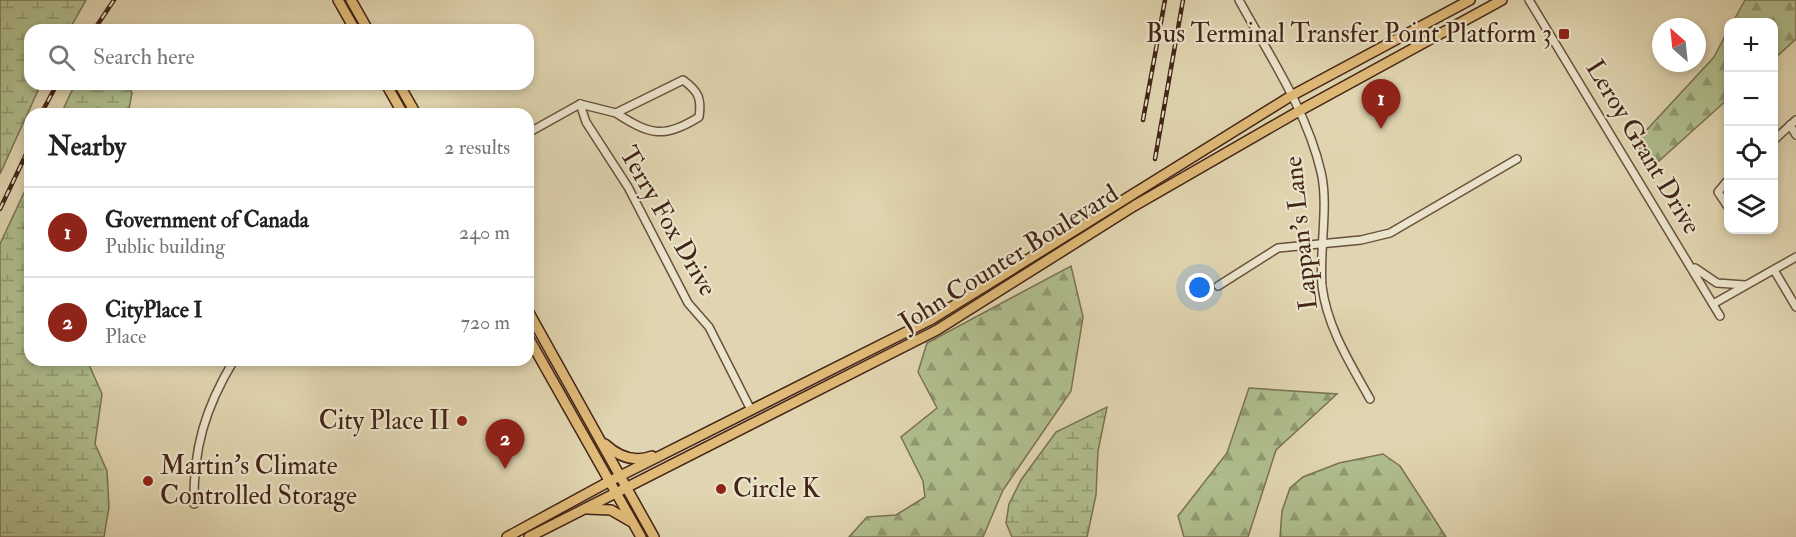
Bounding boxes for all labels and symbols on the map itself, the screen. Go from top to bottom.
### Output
place label: Bus Terminal Transfer Point Platform 3 [1146,18,1552,50]
north arrow [1652,18,1706,72]
marker: Bus Terminal Transfer Point Platform 3 [1557,27,1571,41]
street label: Leroy Grant Drive [1578,54,1708,240]
pin: 1 [1362,80,1400,129]
street label: Terry Fox Drive [612,140,724,302]
street label: Lappan's Lane [1277,154,1326,311]
street label: John Counter Boulevard [893,178,1125,339]
your location [1185,273,1214,302]
place label: City Place II [319,405,450,437]
marker: City Place II [455,414,469,428]
pin: 2 [486,420,524,469]
place label: Martin's Climate Controlled Storage [160,450,357,512]
place label: Circle K [733,473,821,505]
marker: Martin's Climate Controlled Storage [141,474,155,488]
marker: Circle K [714,482,728,496]

